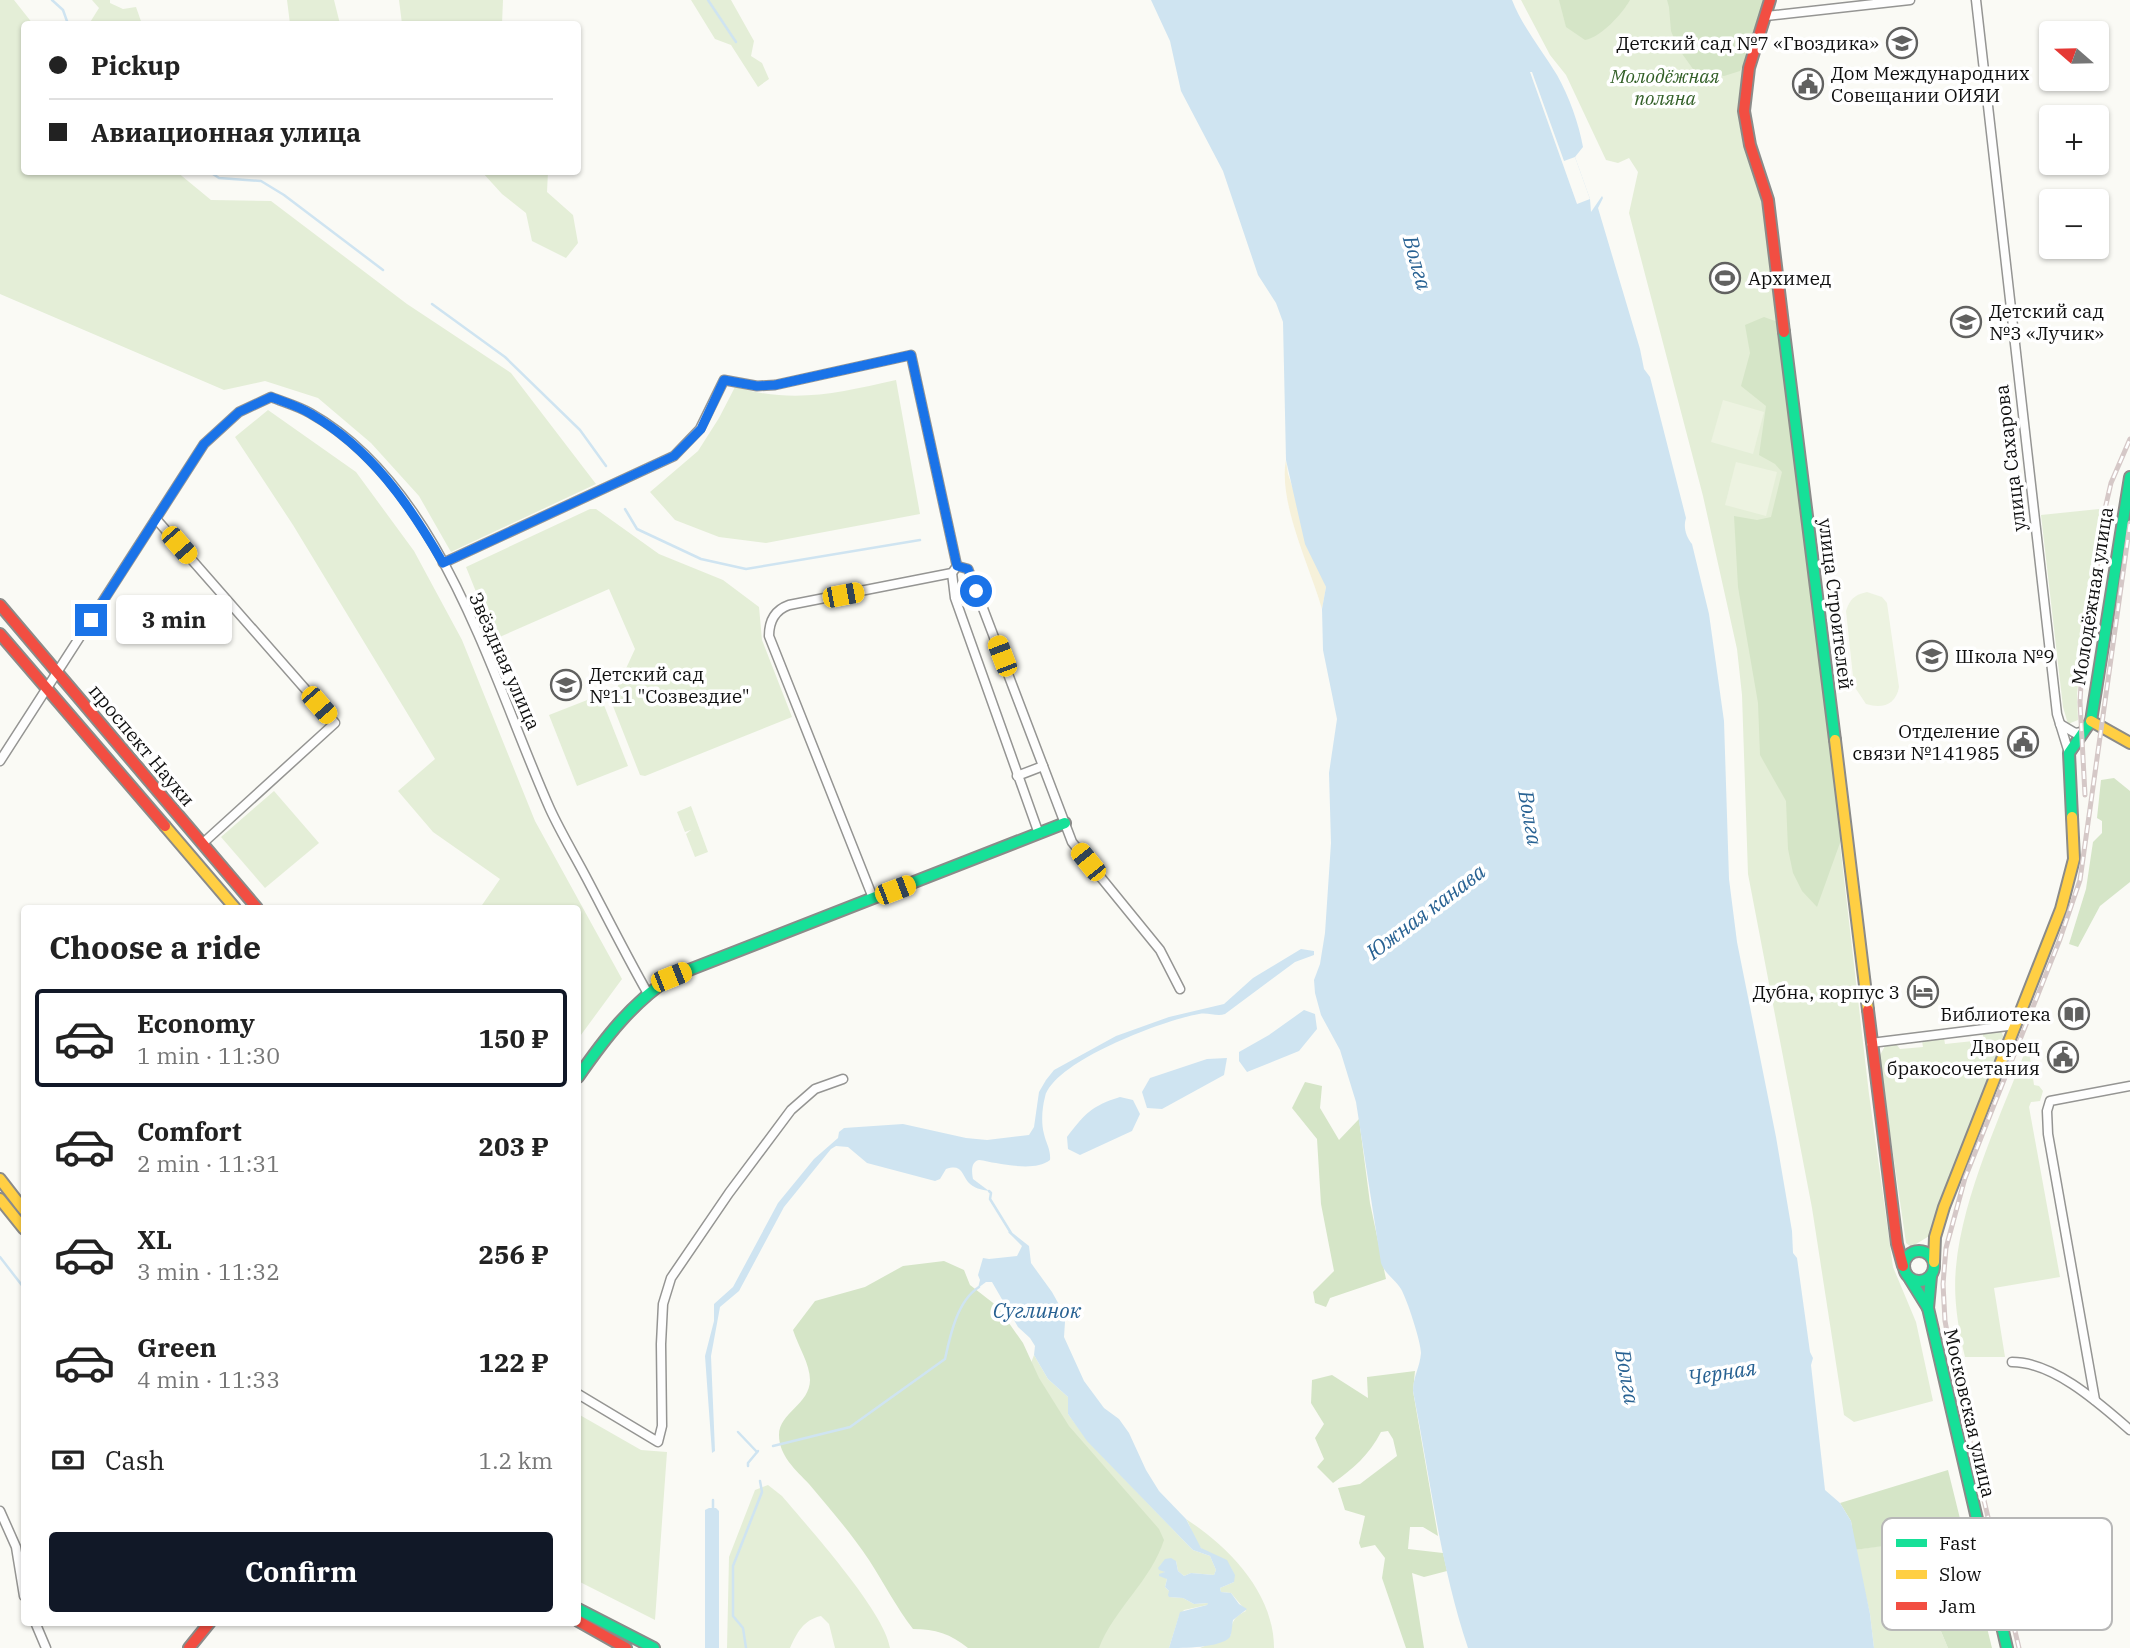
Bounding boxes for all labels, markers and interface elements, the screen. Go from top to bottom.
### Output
north arrow [2039,21,2109,91]
map controls [2039,21,2109,259]
school or university icon: Детский сад №7 «Гвоздика» [1885,26,1919,60]
place label: Детский сад №7 «Гвоздика» [1617,31,1879,55]
text: Pickup [91,48,181,82]
place label: Дом Международних Совещании ОИЯИ [1831,61,2030,107]
park label: Молодёжная поляна [1609,64,1720,110]
public building icon: Дом Международних Совещании ОИЯИ [1791,67,1825,101]
button: + [2039,105,2109,175]
text: Авиационная улица [91,115,361,149]
button: − [2039,189,2109,259]
water label: Волга [1397,231,1439,294]
sports icon: Архимед [1708,261,1742,295]
place label: Архимед [1748,266,1831,290]
place label: Детский сад №3 «Лучик» [1989,299,2104,345]
school or university icon: Детский сад №3 «Лучик» [1949,305,1983,339]
street label: улица Сахарова [1989,383,2031,533]
street label: Молодёжная улица [2066,505,2118,687]
street label: улица Строителей [1814,517,1858,691]
car [158,522,201,568]
route start [960,575,992,607]
car [821,581,866,609]
street label: Звёздная улица [464,589,546,733]
callout: 3 min [116,596,231,644]
route end [75,604,107,636]
text: 3 min [142,604,206,634]
car [985,633,1020,679]
school or university icon: Школа №9 [1915,639,1949,673]
place label: Школа №9 [1955,644,2055,668]
place label: Детский сад №11 "Созвездие" [589,662,750,708]
school or university icon: Детский сад №11 "Созвездие" [549,668,583,702]
street label: проспект Науки [84,679,200,811]
car [298,682,341,728]
place label: Отделение связи №141985 [1853,719,2000,765]
public building icon: Отделение связи №141985 [2006,725,2040,759]
water label: Волга [1512,787,1550,848]
car [1067,839,1110,885]
water label: Южная канава [1359,857,1491,966]
car [872,873,919,907]
text: Choose a ride [49,926,261,968]
car [648,959,695,995]
hotel icon: Дубна, корпус 3 [1906,975,1940,1009]
place label: Дубна, корпус 3 [1753,980,1900,1004]
library icon: Библиотека [2057,997,2091,1031]
place label: Библиотека [1940,1002,2051,1026]
text: Economy [137,1006,255,1040]
icon: car [53,1007,116,1070]
text: 150 ₽ [478,1021,549,1055]
place label: Дворец бракосочетания [1887,1034,2040,1080]
text: 1 min · 11:30 [137,1040,280,1070]
public building icon: Дворец бракосочетания [2046,1040,2080,1074]
text: Comfort [137,1114,242,1148]
icon: car [53,1115,116,1178]
text: 203 ₽ [478,1129,549,1163]
text: 2 min · 11:31 [137,1148,280,1178]
text: XL [137,1222,172,1256]
icon: car [53,1223,116,1286]
text: 256 ₽ [478,1237,549,1271]
text: 3 min · 11:32 [137,1256,280,1286]
water label: Суглинок [993,1296,1082,1324]
street label: Московская улица [1939,1326,2001,1500]
text: Green [137,1330,217,1364]
icon: car [53,1331,116,1394]
text: 122 ₽ [478,1345,549,1379]
water label: Волга [1609,1346,1647,1407]
water label: Черная [1686,1353,1758,1391]
text: 4 min · 11:33 [137,1364,280,1394]
icon: cash [49,1441,87,1479]
text: Cash [105,1443,165,1477]
text: 1.2 km [479,1445,553,1475]
legend [1882,1518,2112,1630]
text: Fast [1939,1531,1977,1555]
button: Confirm [49,1532,553,1612]
text: Slow [1939,1562,1981,1586]
text: Jam [1939,1594,1976,1618]

